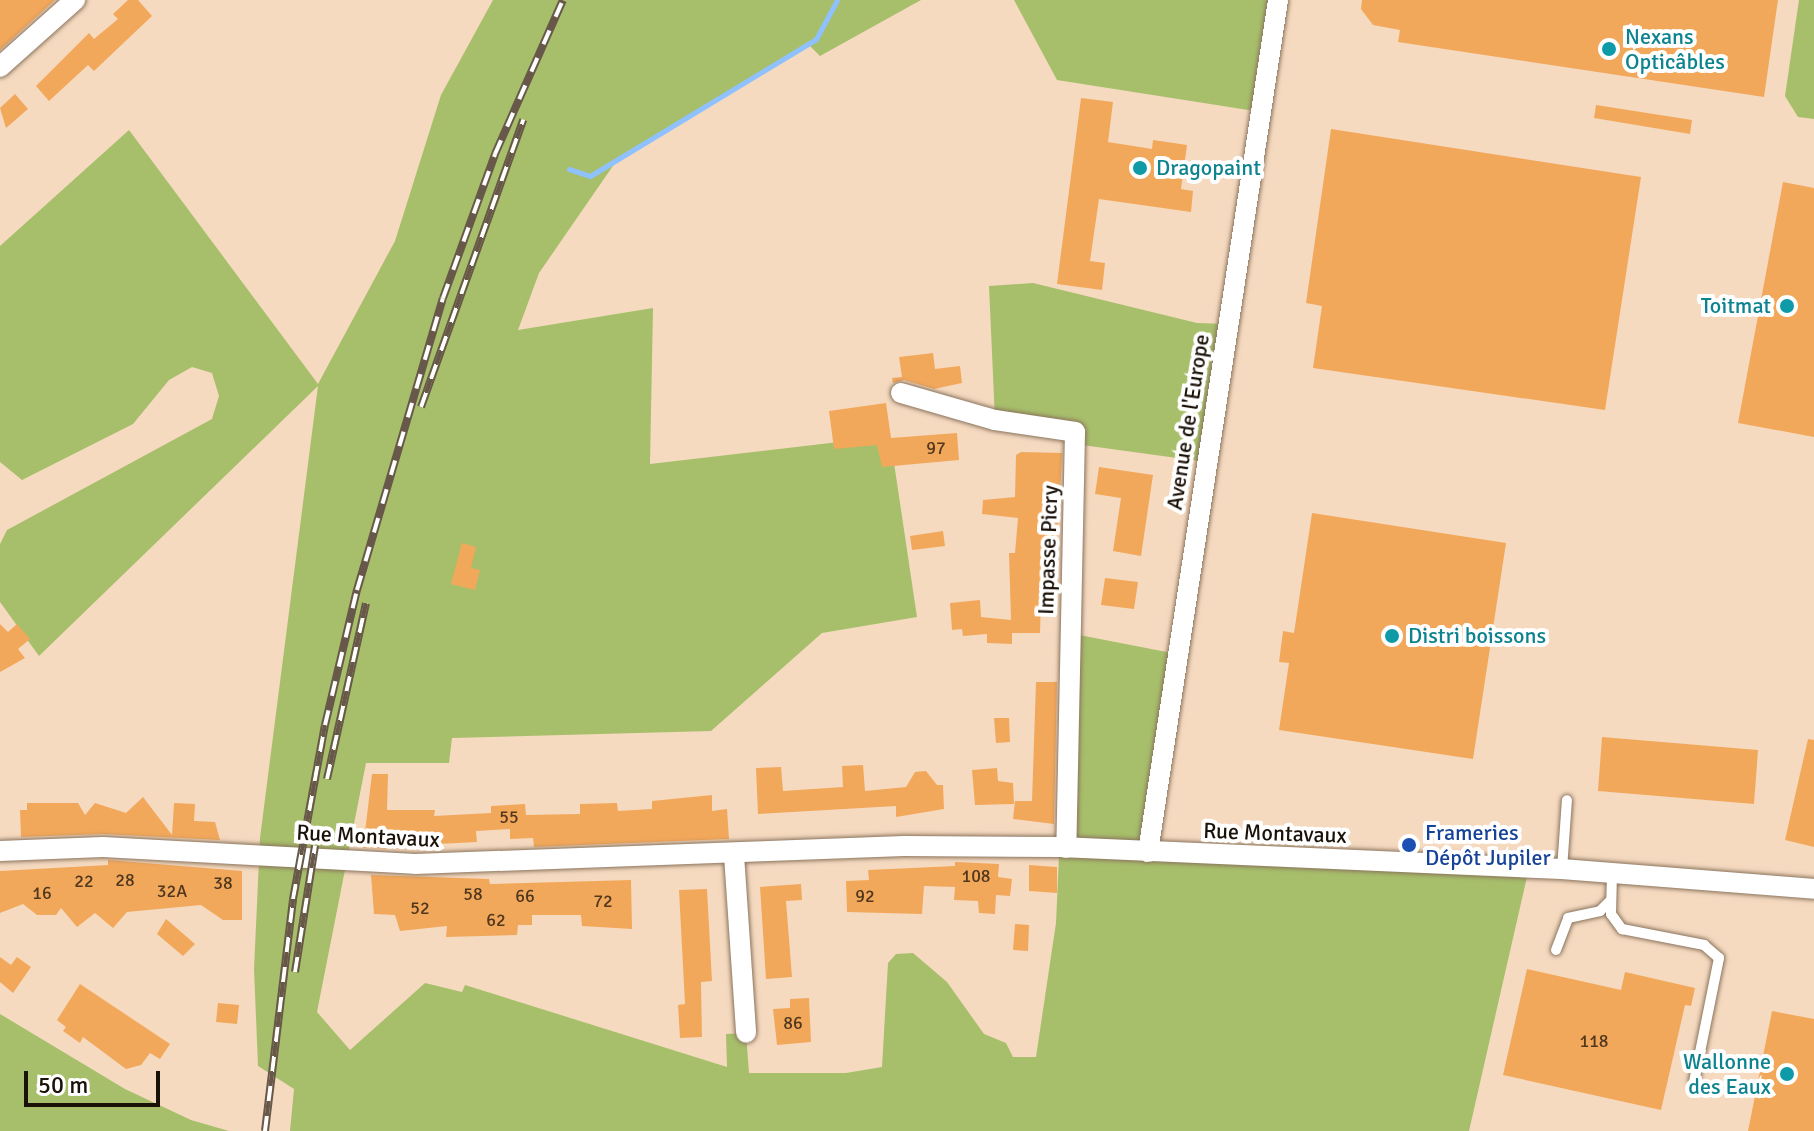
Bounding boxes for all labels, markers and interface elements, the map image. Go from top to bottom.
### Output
place label: Nexans Opticâbles [1625,23,1725,74]
marker: Nexans Opticâbles [1600,40,1618,58]
place label: Dragopaint [1156,155,1261,181]
marker: Dragopaint [1131,159,1149,177]
place label: Toitmat [1701,293,1771,319]
marker: Toitmat [1778,297,1796,315]
street label: Avenue de l'Europe [1161,332,1215,512]
house number: 97 [926,437,946,459]
street label: Impasse Picry [1033,485,1063,615]
place label: Distri boissons [1408,623,1546,649]
marker: Distri boissons [1383,627,1401,645]
house number: 55 [499,806,519,828]
street label: Rue Montavaux [1203,817,1347,849]
street label: Rue Montavaux [296,819,440,853]
place label: Frameries Dépôt Jupiler [1425,819,1551,870]
marker: Frameries Dépôt Jupiler [1400,836,1418,854]
house number: 108 [961,865,991,887]
house number: 28 [115,869,135,891]
house number: 22 [74,870,94,892]
house number: 38 [213,872,233,894]
house number: 32A [157,880,187,902]
house number: 16 [32,882,52,904]
house number: 58 [463,883,483,905]
house number: 66 [515,885,535,907]
house number: 92 [855,885,875,907]
house number: 72 [593,890,613,912]
house number: 52 [410,897,430,919]
house number: 62 [486,909,506,931]
house number: 86 [783,1012,803,1034]
house number: 118 [1579,1030,1609,1052]
place label: Wallonne des Eaux [1683,1048,1771,1100]
scale bar [28,1055,164,1105]
marker: Wallonne des Eaux [1778,1065,1796,1083]
text: 50 m [38,1070,88,1100]

